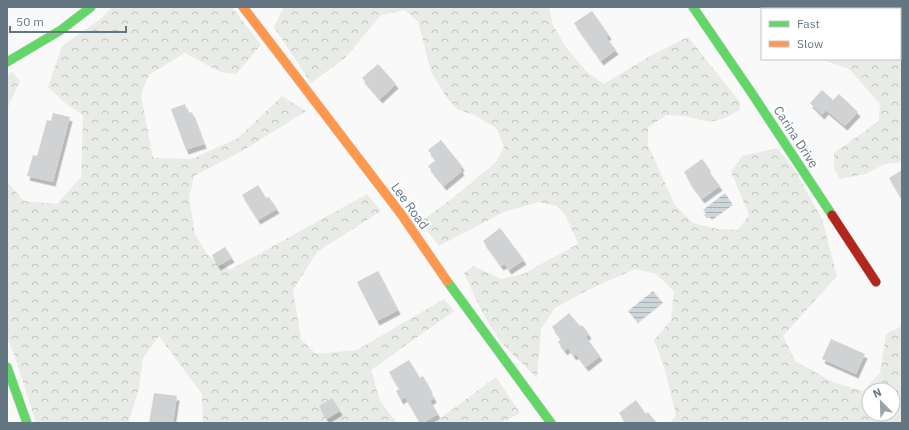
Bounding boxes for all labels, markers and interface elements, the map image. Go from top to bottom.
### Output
scale bar [10,8,126,34]
legend [761,8,901,60]
text: 50 m [16,14,44,29]
text: Fast [797,16,820,31]
text: Slow [797,36,823,51]
street label: Carina Drive [770,103,822,171]
street label: Lee Road [387,179,433,233]
north arrow [861,382,901,422]
text: N [871,385,884,401]

